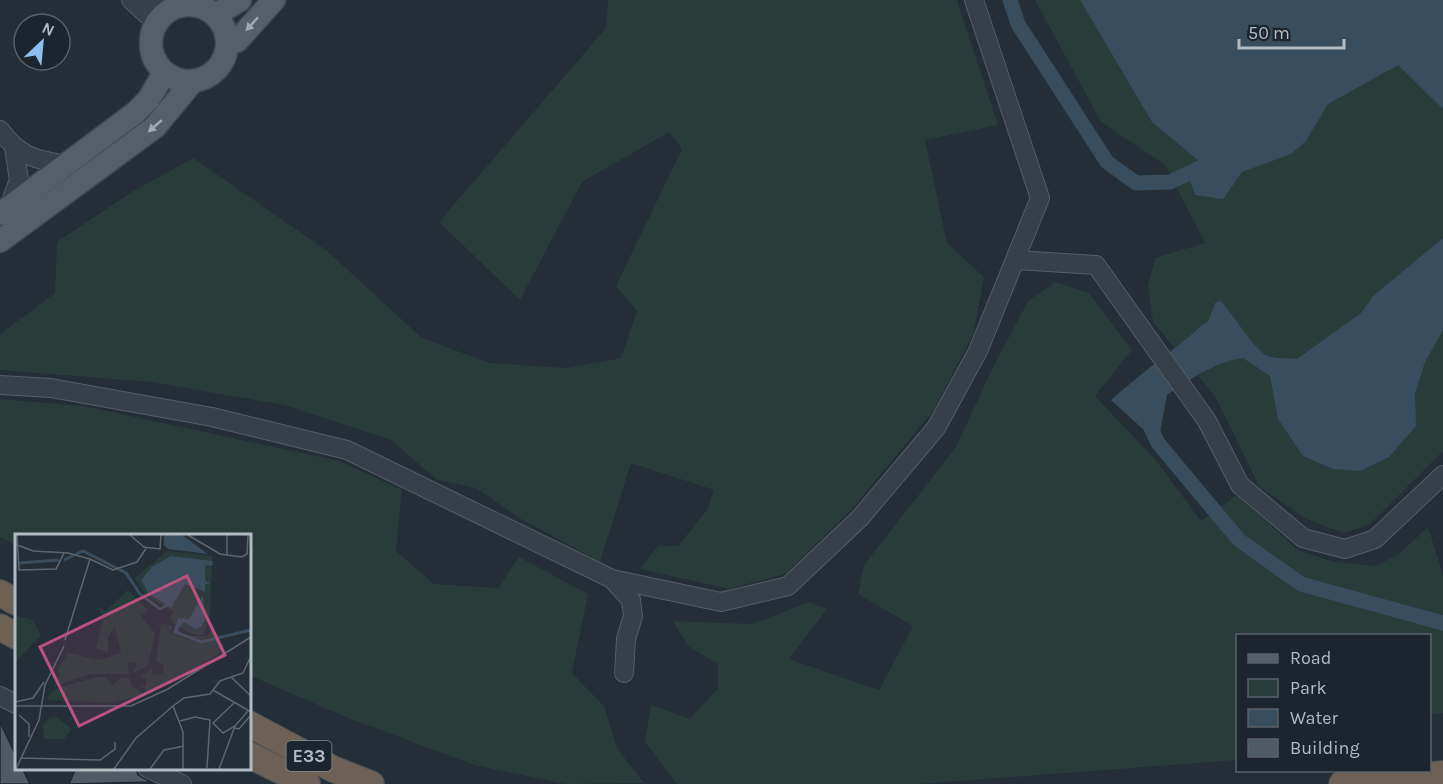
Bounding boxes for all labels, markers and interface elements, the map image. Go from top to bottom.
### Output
north arrow [12,12,72,72]
scale bar [1239,12,1344,50]
one-way arrow [246,16,259,31]
text: N [39,18,58,40]
text: 50 m [1248,22,1290,44]
one-way arrow [148,119,163,132]
inset map [15,534,250,769]
legend [1236,634,1431,772]
text: Road [1290,647,1331,669]
text: Park [1290,677,1327,699]
text: Water [1290,707,1338,729]
text: Building [1290,737,1360,759]
road number: E33 [286,741,332,771]

